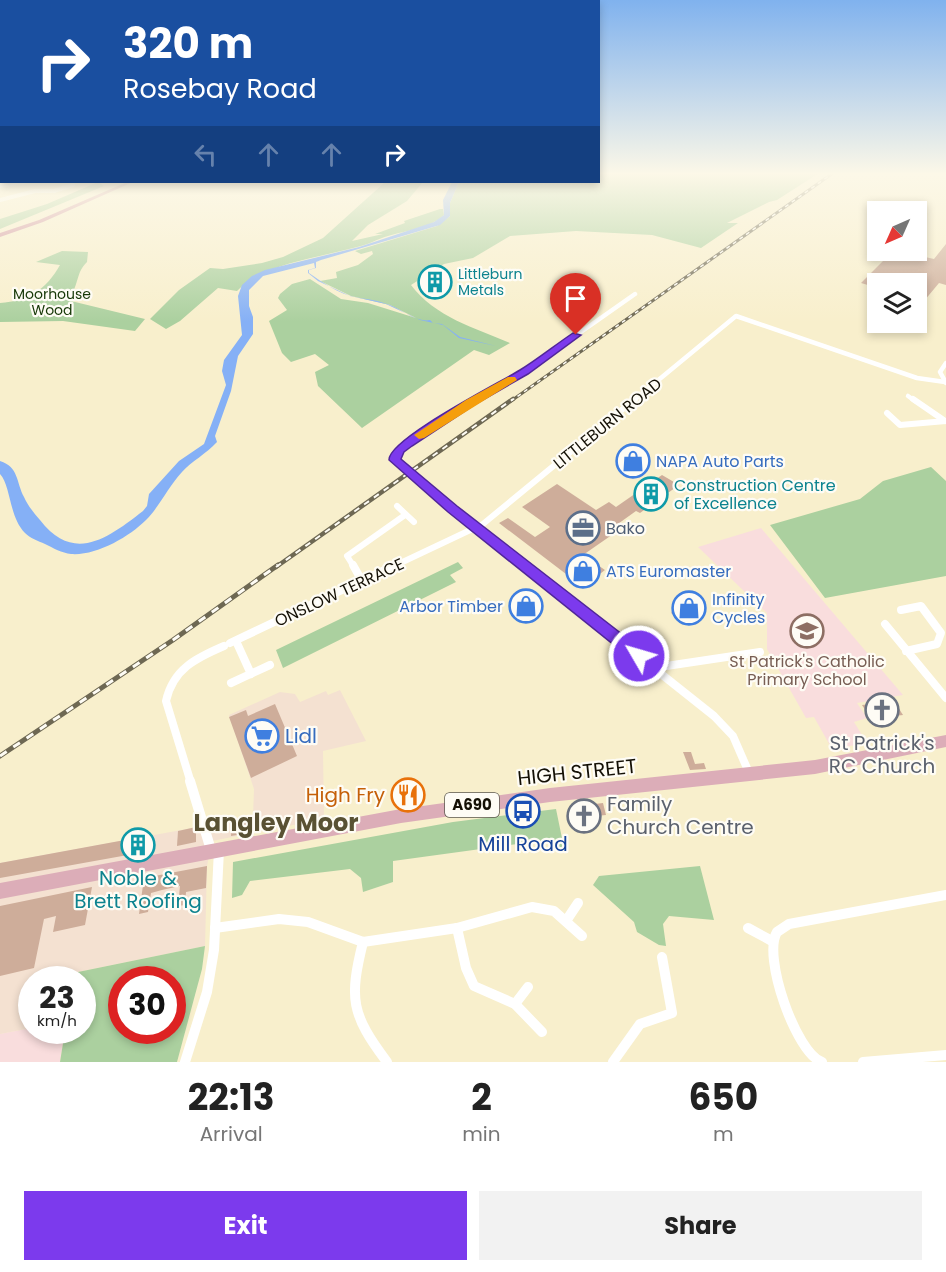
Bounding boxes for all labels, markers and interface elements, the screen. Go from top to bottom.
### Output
text: 320 m [123,14,253,73]
icon: right [24,24,102,102]
text: Rosebay Road [123,70,317,107]
icon: left [189,138,222,171]
icon: ahead [252,138,285,171]
icon: ahead [315,138,348,171]
icon: right [378,138,411,171]
north arrow [867,201,927,261]
map controls [867,201,927,333]
building icon: Littleburn Metals [417,264,453,300]
place label: Littleburn Metals [458,264,522,300]
pin [550,273,601,335]
button: layers [867,273,927,333]
icon: arrive [559,282,592,315]
park label: Moorhouse Wood [13,284,91,320]
street label: LITTLEBURN ROAD [548,372,666,474]
shop icon: NAPA Auto Parts [615,443,651,479]
place label: NAPA Auto Parts [656,450,784,473]
place label: Construction Centre of Excellence [674,474,836,515]
building icon: Construction Centre of Excellence [633,476,669,512]
office icon: Bako [565,510,601,546]
place label: Bako [606,517,645,540]
street label: ONSLOW TERRACE [271,552,408,633]
shop icon: ATS Euromaster [565,553,601,589]
place label: ATS Euromaster [606,560,731,583]
shop icon: Arbor Timber [508,588,544,624]
place label: Infinity Cycles [712,588,765,629]
shop icon: Infinity Cycles [671,590,707,626]
place label: Arbor Timber [399,595,503,618]
school or university icon: St Patrick's Catholic Primary School [789,613,825,649]
position arrow [607,624,671,688]
place label: St Patrick's Catholic Primary School [729,650,885,691]
church icon: St Patrick's RC Church [864,692,900,728]
supermarket icon: Lidl [244,718,280,754]
place label: Lidl [285,722,317,750]
place label: St Patrick's RC Church [829,729,935,780]
street label: HIGH STREET [516,752,638,792]
restaurant icon: High Fry [390,777,426,813]
place label: High Fry [306,781,385,809]
place label: Family Church Centre [607,790,754,841]
road number: A690 [445,793,499,817]
bus stop icon: Mill Road [505,793,541,829]
church icon: Family Church Centre [566,798,602,834]
district label: Langley Moor [193,806,359,839]
building icon: Noble & Brett Roofing [120,827,156,863]
place label: Mill Road [478,830,568,858]
place label: Noble & Brett Roofing [74,864,202,915]
speed limit sign: 30 [108,966,186,1044]
text: 23 [39,976,75,1019]
text: km/h [37,1010,77,1031]
text: 22:13 [188,1072,274,1123]
text: 2 [471,1072,492,1123]
text: 650 [688,1072,758,1123]
text: Arrival [200,1120,263,1148]
text: min [462,1120,501,1148]
text: m [713,1120,734,1148]
button: Exit [24,1191,467,1260]
button: Share [479,1191,922,1260]

